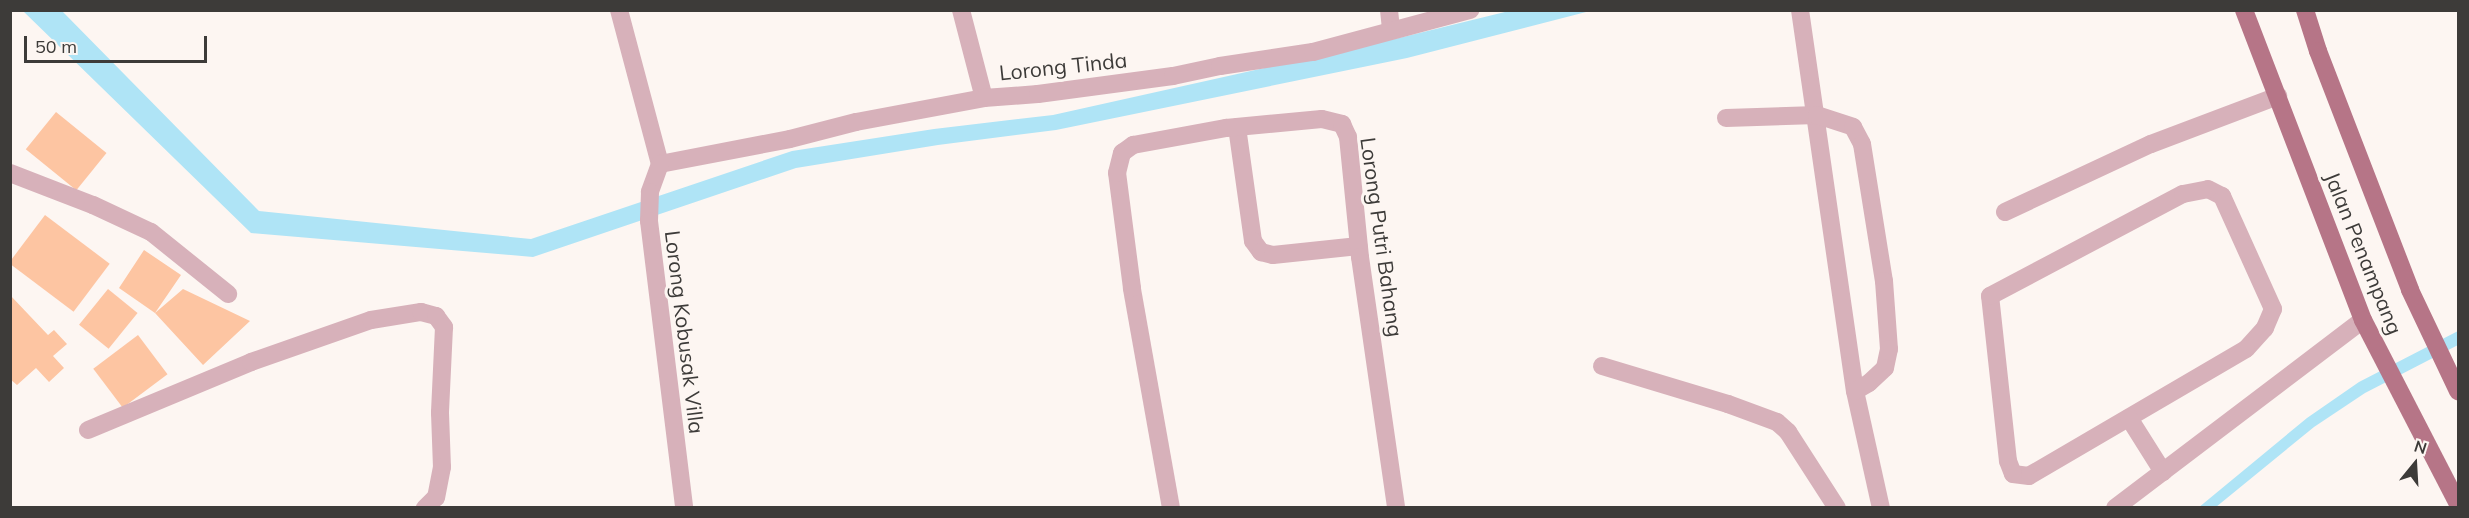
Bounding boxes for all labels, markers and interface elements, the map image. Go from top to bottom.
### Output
scale bar [27,24,210,62]
text: 50 m [35,35,77,58]
street label: Lorong Tinda [998,47,1128,85]
street label: Lorong Putri Bahang [1356,136,1408,338]
street label: Jalan Penampang [2320,168,2408,338]
street label: Lorong Kobusak Villa [660,229,710,435]
north arrow [2385,434,2445,494]
text: N [2412,436,2429,458]

